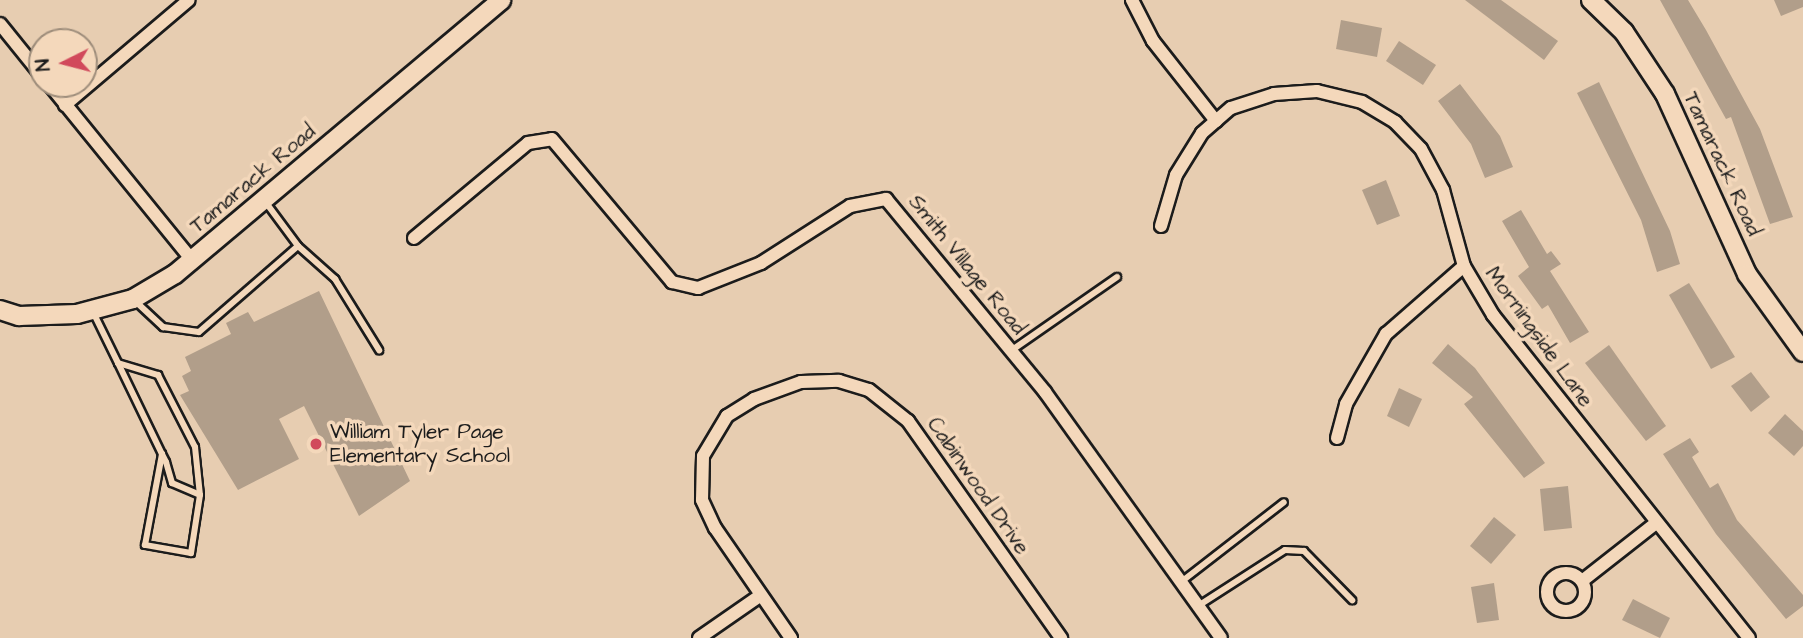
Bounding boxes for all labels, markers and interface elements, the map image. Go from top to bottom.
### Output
north arrow [28,28,98,98]
text: N [30,58,58,72]
street label: Tamarack Road [1678,88,1766,240]
street label: Tamarack Road [185,119,321,239]
street label: Smith Village Road [903,190,1031,340]
street label: Morningside Lane [1480,262,1598,412]
street label: Cabinwood Drive [921,413,1035,559]
place label: William Tyler Page Elementary School [330,419,510,469]
marker: William Tyler Page Elementary School [308,436,324,452]

